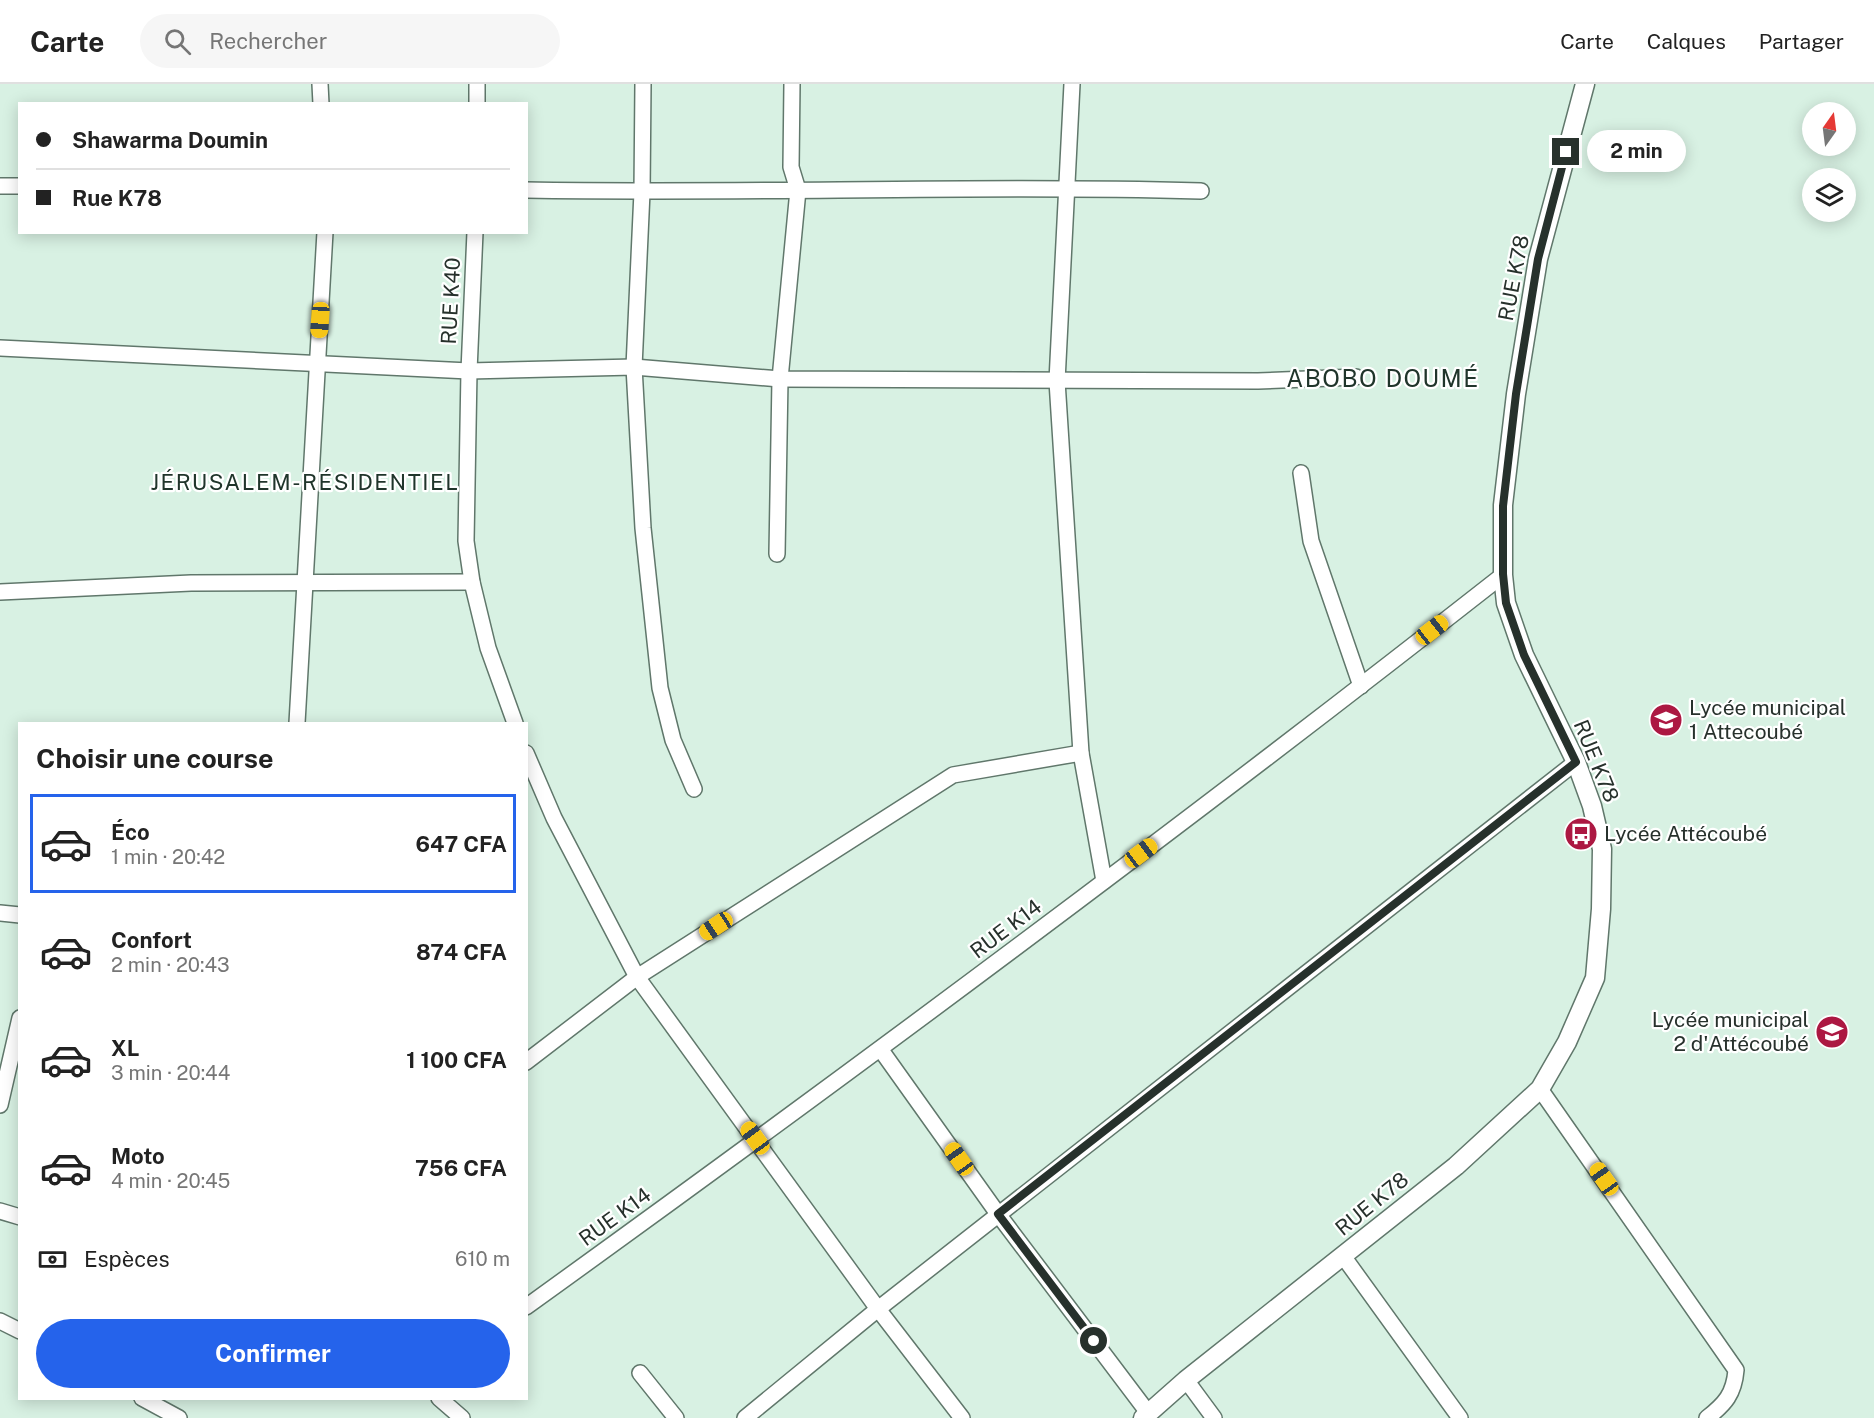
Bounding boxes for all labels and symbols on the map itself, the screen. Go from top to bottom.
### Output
north arrow [1802,102,1856,156]
callout: 2 min [1587,131,1686,173]
route end [1552,138,1579,165]
street label: RUE K78 [1493,233,1534,323]
street label: RUE K40 [436,257,465,345]
car [310,301,330,339]
district label: ABOBO DOUMÉ [1286,364,1480,392]
district label: JÉRUSALEM-RÉSIDENTIEL [151,469,459,495]
car [1412,612,1452,648]
place label: Lycée municipal 1 Attecoubé [1689,695,1846,744]
school or university icon: Lycée municipal 1 Attecoubé [1648,702,1684,738]
street label: RUE K78 [1569,716,1624,806]
bus stop icon: Lycée Attécoubé [1563,816,1599,852]
place label: Lycée Attécoubé [1604,821,1767,846]
car [1121,835,1161,871]
street label: RUE K14 [965,894,1046,963]
car [696,909,736,943]
place label: Lycée municipal 2 d'Attécoubé [1652,1007,1809,1056]
school or university icon: Lycée municipal 2 d'Attécoubé [1814,1014,1850,1050]
car [737,1118,773,1158]
car [941,1139,977,1179]
car [1586,1159,1622,1199]
street label: RUE K78 [1330,1167,1413,1241]
street label: RUE K14 [574,1182,656,1251]
route start [1080,1327,1107,1354]

